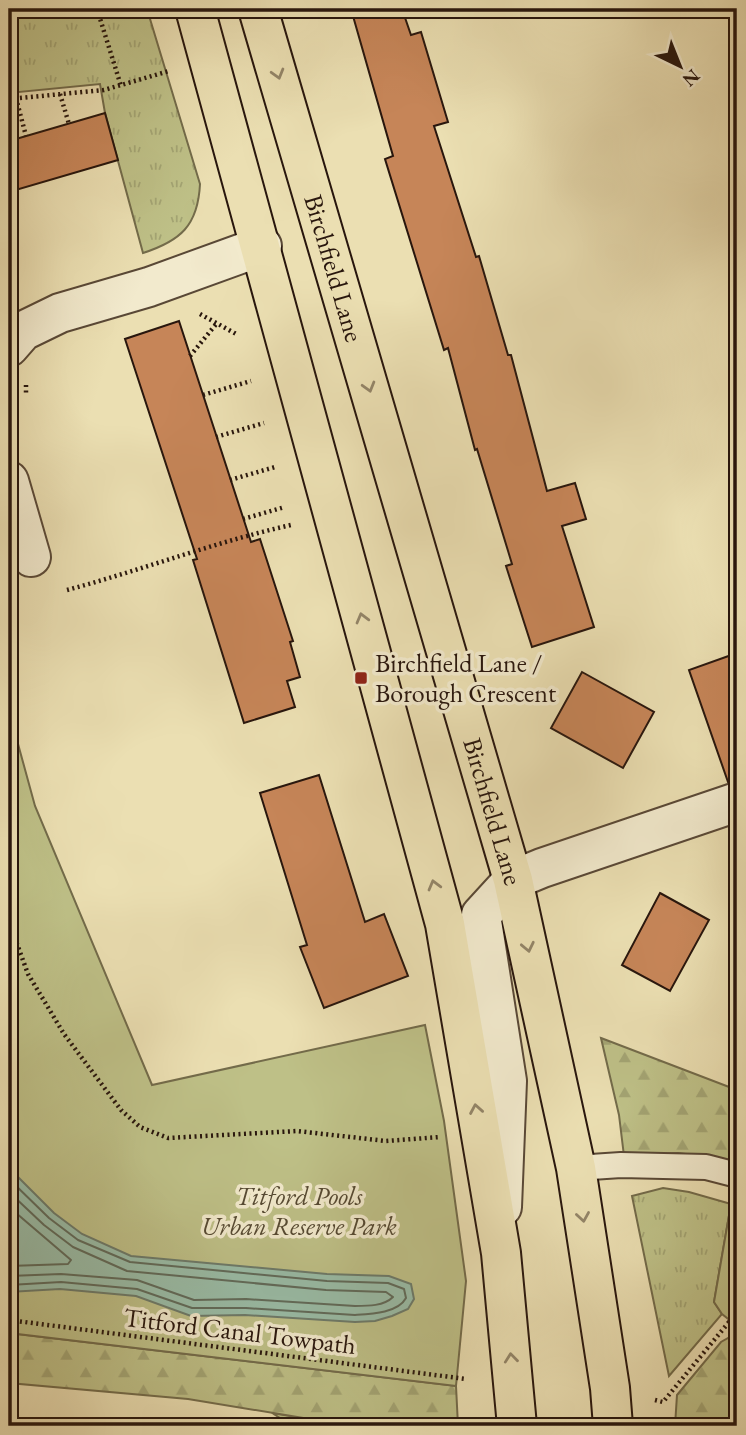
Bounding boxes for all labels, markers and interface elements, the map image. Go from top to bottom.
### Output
north arrow [644,32,714,102]
text: N [677,64,705,93]
one-way arrow [269,68,284,80]
street label: Birchfield Lane [296,190,372,346]
one-way arrow [360,380,375,392]
one-way arrow [356,613,370,625]
place label: Birchfield Lane / Borough Crescent [375,646,556,710]
marker: Birchfield Lane / Borough Crescent [353,670,369,686]
street label: Birchfield Lane [455,734,531,889]
one-way arrow [428,880,443,892]
one-way arrow [519,941,534,953]
one-way arrow [469,1103,484,1115]
park label: Titford Pools Urban Reserve Park [201,1179,397,1243]
one-way arrow [576,1211,591,1223]
street label: Titford Canal Towpath [122,1300,358,1362]
one-way arrow [504,1352,519,1363]

